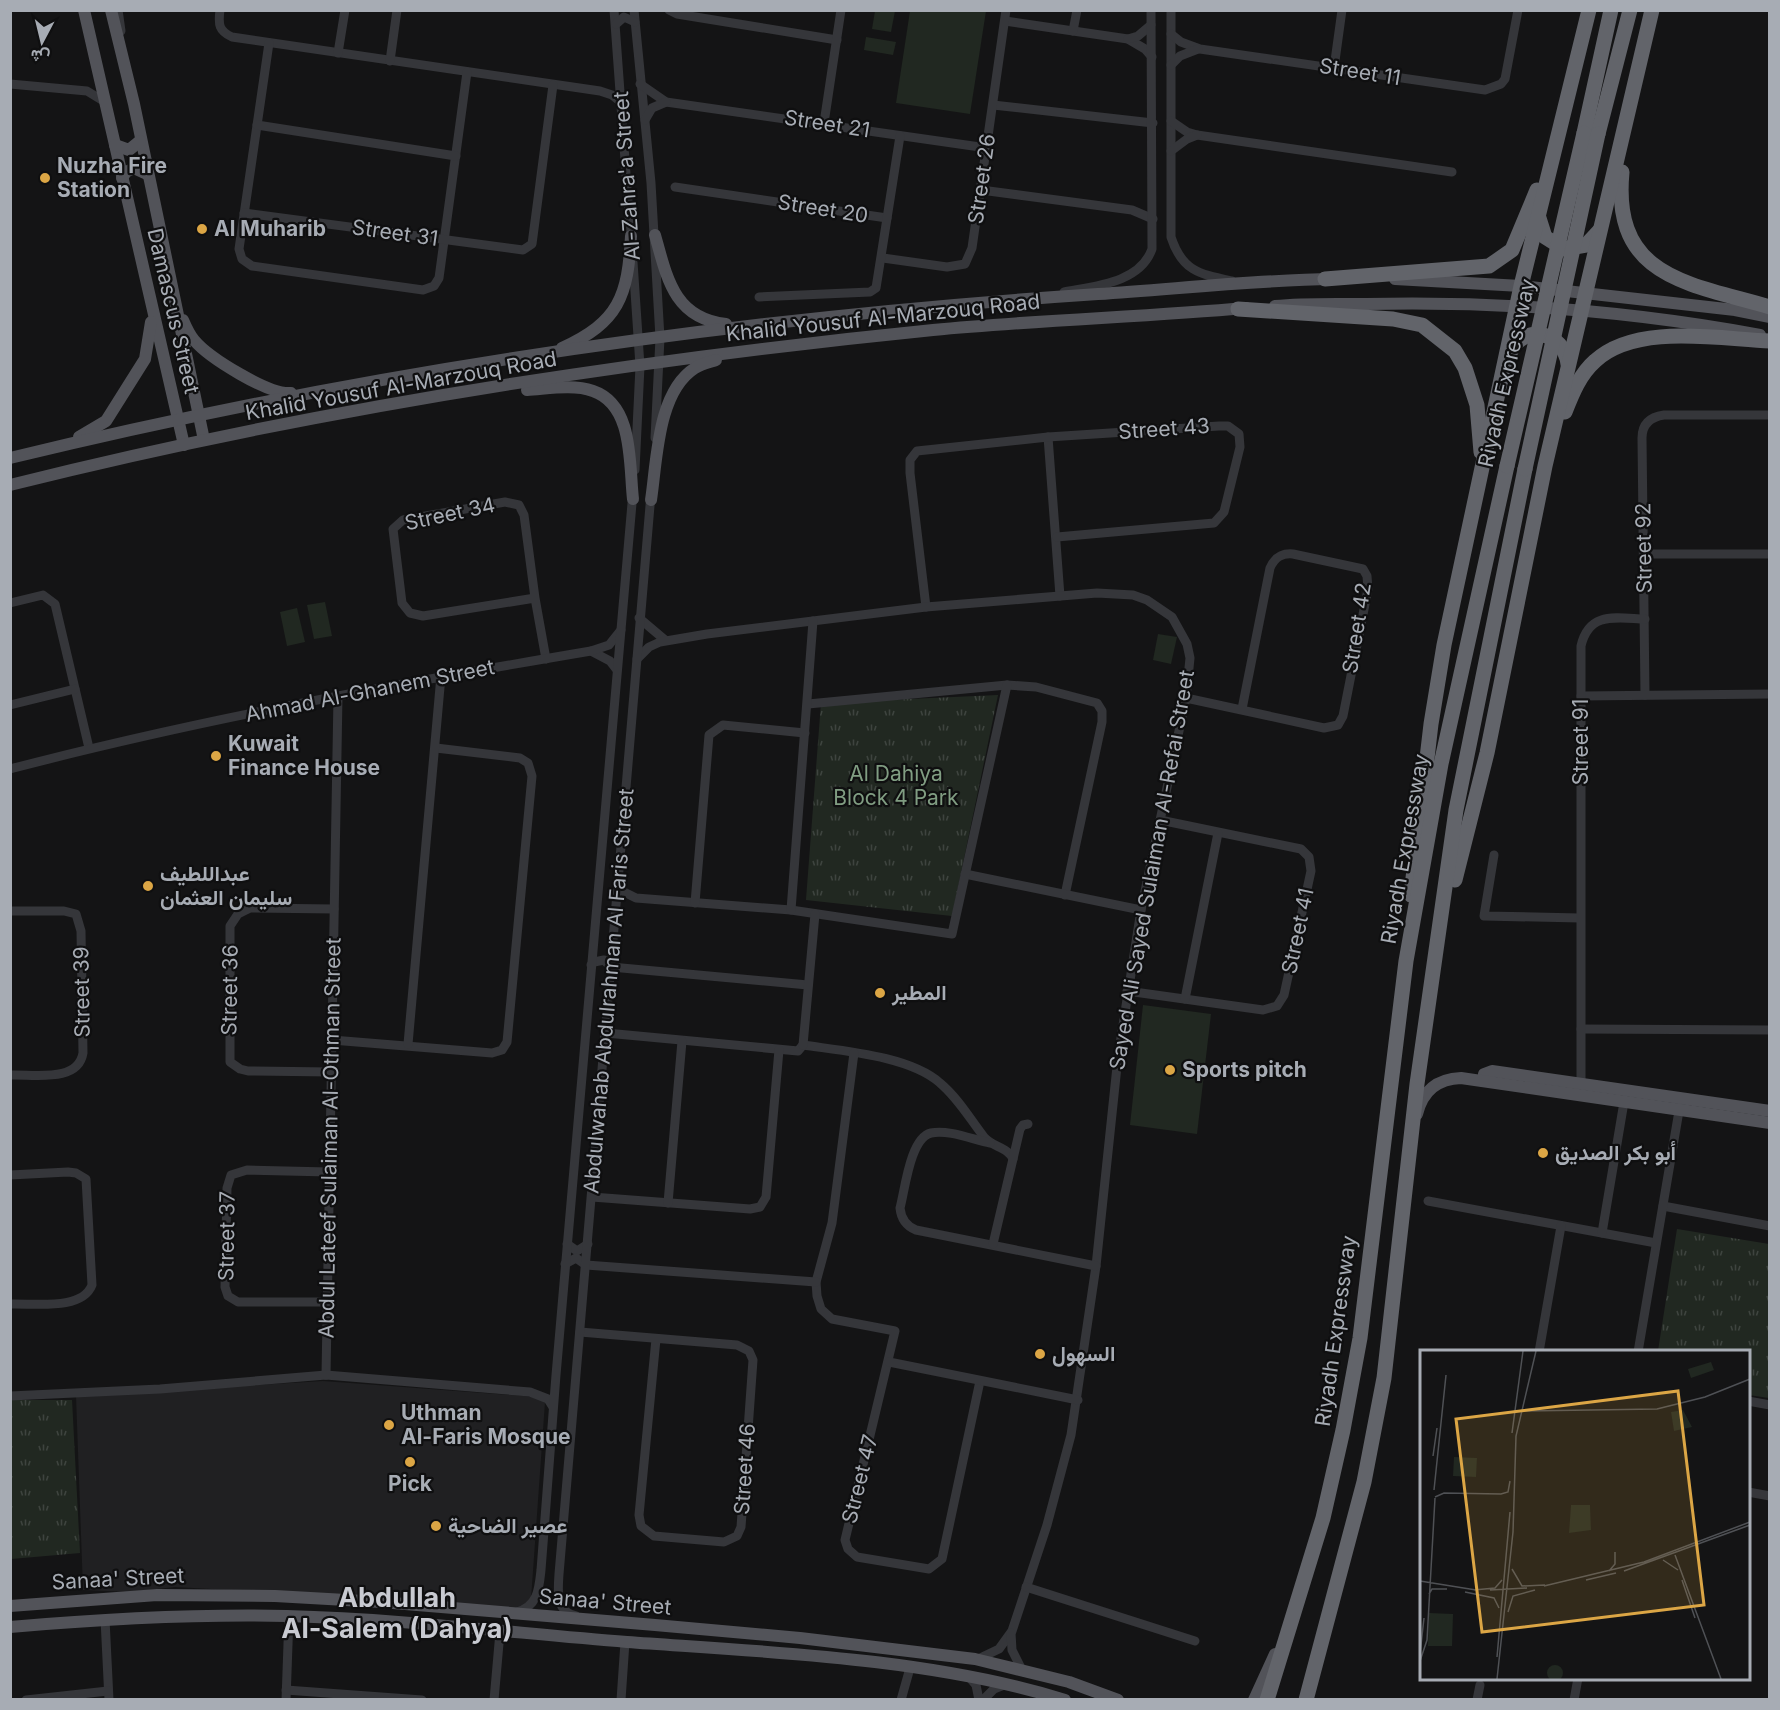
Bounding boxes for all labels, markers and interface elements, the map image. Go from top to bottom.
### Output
north arrow [12,12,72,72]
text: ش [29,46,51,68]
street label: Street 11 [1318,53,1403,90]
street label: Al-Zahra'a Street [608,90,645,262]
street label: Street 21 [782,104,872,143]
street label: Street 26 [963,132,1000,226]
place label: Nuzha Fire Station [57,153,167,202]
marker: Nuzha Fire Station [38,171,52,185]
street label: Street 20 [776,189,870,228]
street label: Street 31 [350,214,440,251]
place label: Al Muharib [214,216,326,241]
marker: Al Muharib [195,222,209,236]
street label: Damascus Street [142,226,205,396]
street label: Riyadh Expressway [1473,276,1540,470]
street label: Khalid Yousuf Al-Marzouq Road [725,289,1041,346]
street label: Khalid Yousuf Al-Marzouq Road [243,346,559,425]
street label: Street 43 [1117,413,1211,444]
street label: Street 34 [402,492,497,535]
street label: Street 92 [1630,502,1657,594]
street label: Street 42 [1337,581,1376,675]
street label: Ahmad Al-Ghanem Street [243,654,497,727]
street label: Sayed Ali Sayed Sulaiman Al-Refai Street [1104,668,1199,1072]
street label: Street 91 [1568,699,1593,785]
place label: Kuwait Finance House [228,731,380,780]
marker: Kuwait Finance House [209,749,223,763]
street label: Riyadh Expressway [1375,752,1434,946]
park label: Al Dahiya Block 4 Park [833,761,959,810]
street label: Abdulwahab Abdulrahman Al Faris Street [578,787,639,1195]
place label: عبداللطيف سليمان العثمان [160,861,292,910]
marker: عبداللطيف سليمان العثمان [141,879,155,893]
street label: Street 41 [1276,886,1319,976]
street label: Abdul Lateef Sulaiman Al-Othman Street [314,937,345,1339]
street label: Street 36 [216,944,243,1036]
street label: Street 39 [68,946,95,1038]
place label: المطير [891,980,947,1006]
marker: المطير [873,986,887,1000]
place label: Sports pitch [1182,1057,1307,1082]
marker: Sports pitch [1163,1063,1177,1077]
place label: أبو بكر الصديق [1555,1140,1676,1166]
marker: أبو بكر الصديق [1536,1146,1550,1160]
street label: Street 37 [213,1191,240,1281]
street label: Riyadh Expressway [1310,1234,1361,1428]
place label: السهول [1052,1341,1115,1367]
marker: السهول [1033,1347,1047,1361]
inset map [1420,1350,1750,1680]
place label: Uthman Al-Faris Mosque [401,1400,571,1449]
marker: Uthman Al-Faris Mosque [382,1418,396,1432]
street label: Street 46 [729,1422,760,1516]
street label: Street 47 [836,1432,883,1526]
marker: Pick [403,1455,417,1469]
place label: Pick [388,1471,433,1496]
place label: عصير الضاحية [448,1513,568,1539]
marker: عصير الضاحية [429,1519,443,1533]
street label: Sanaa' Street [51,1563,185,1594]
district label: Abdullah Al-Salem (Dahya) [281,1581,513,1645]
street label: Sanaa' Street [538,1583,672,1620]

